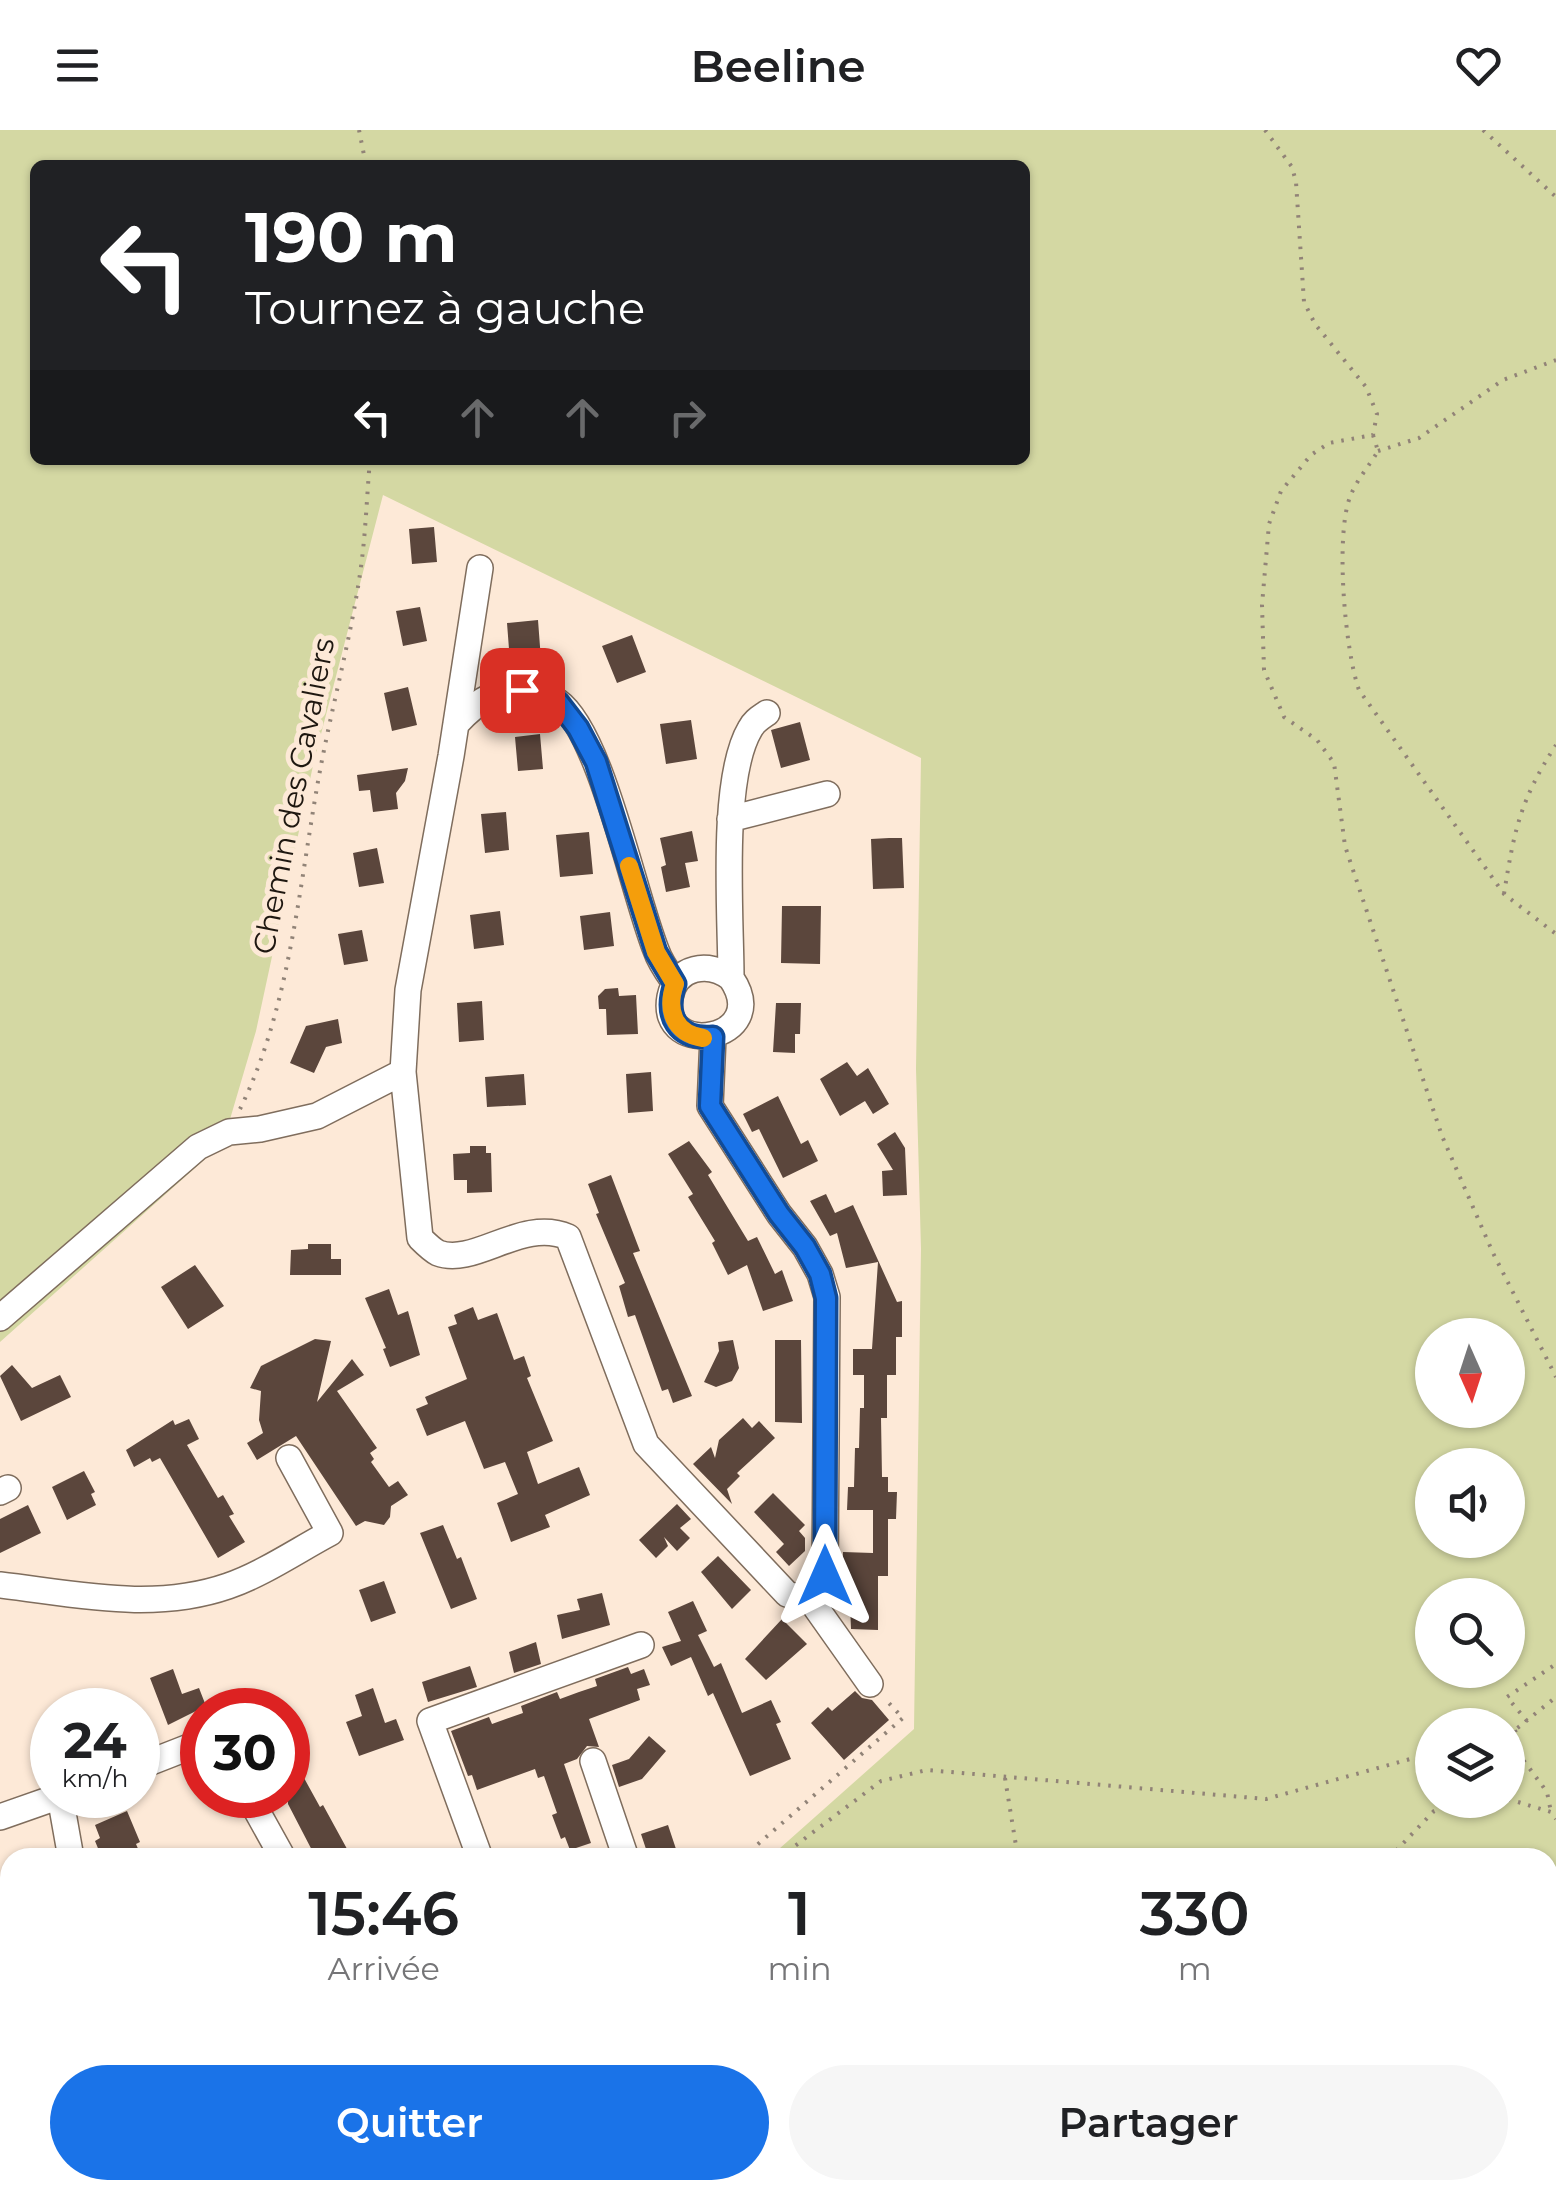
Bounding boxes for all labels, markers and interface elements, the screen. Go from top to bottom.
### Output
icon: menu [50,38,105,93]
text: Beeline [690,38,866,93]
icon: heart [1451,38,1506,93]
text: 190 m [245,194,458,280]
icon: left [80,200,210,330]
text: Tournez à gauche [245,280,645,335]
icon: left [345,390,400,445]
icon: ahead [450,390,505,445]
icon: ahead [555,390,610,445]
icon: right [660,390,715,445]
street label: Chemin des Cavaliers [245,635,342,957]
pin [480,648,565,733]
icon: arrive [495,663,550,718]
north arrow [1415,1318,1525,1428]
map controls [1415,1318,1525,1818]
button: sound [1415,1448,1525,1558]
position arrow [773,1524,877,1628]
button: search [1415,1578,1525,1688]
speed limit sign: 30 [180,1688,310,1818]
button: layers [1415,1708,1525,1818]
text: 24 [63,1710,127,1771]
text: km/h [62,1763,128,1793]
text: 15:46 [308,1877,459,1950]
text: 1 [788,1877,811,1950]
text: 330 [1140,1877,1250,1950]
text: Arrivée [328,1949,440,1988]
text: min [767,1949,832,1988]
text: m [1178,1949,1212,1988]
button: Quitter [50,2065,769,2180]
button: Partager [789,2065,1508,2180]

